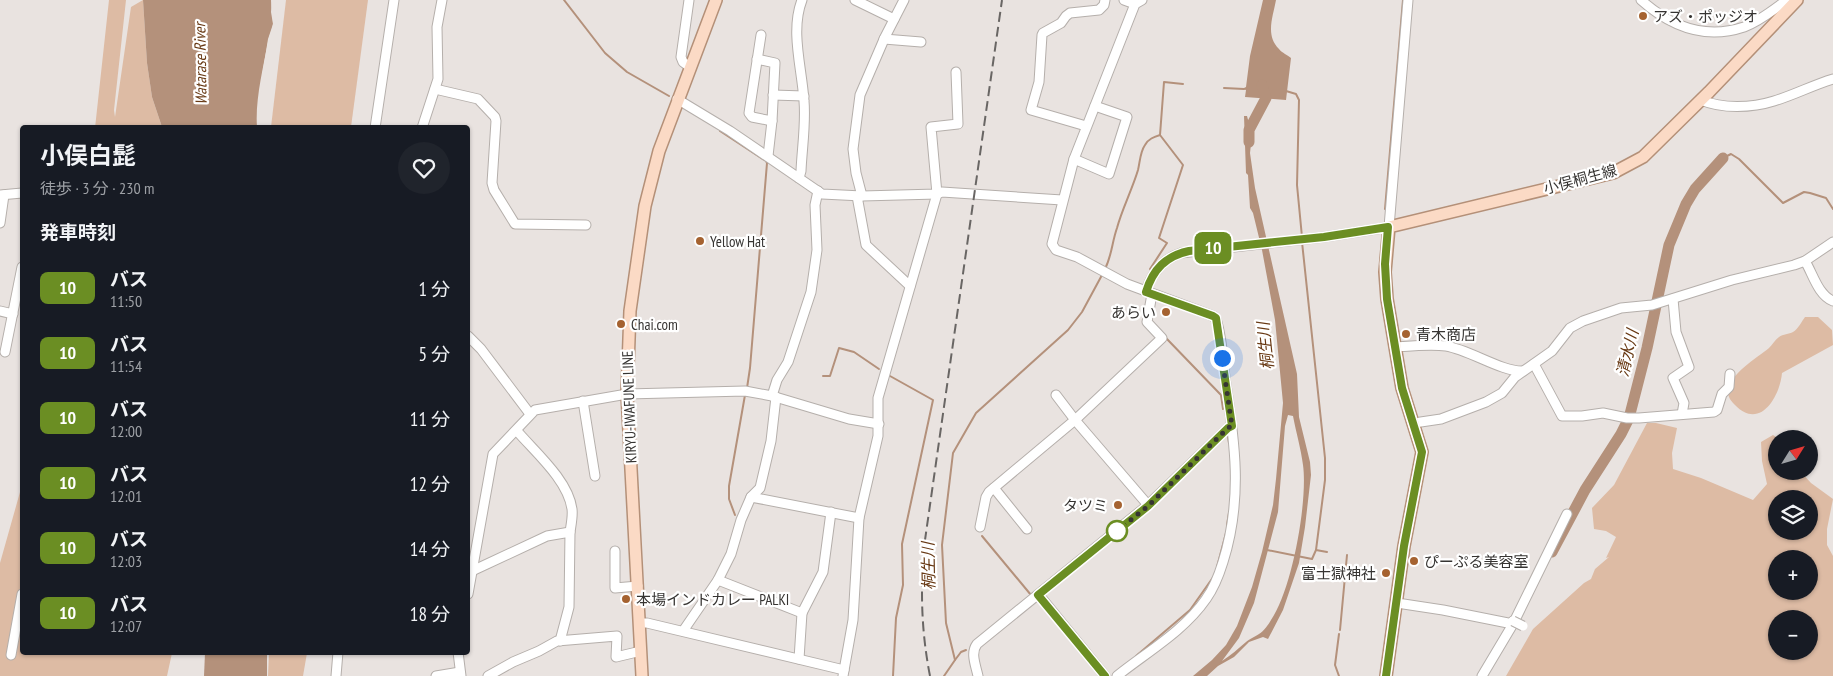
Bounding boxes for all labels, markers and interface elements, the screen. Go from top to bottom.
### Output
place label: アズ・ポッジオ [1653,7,1758,26]
marker: アズ・ポッジオ [1637,10,1649,22]
water label: Watarase River [189,20,211,105]
text: 小俣白髭 [40,140,136,171]
button: heart [398,142,450,194]
street label: 小俣桐生線 [1541,160,1619,198]
text: 徒歩 · 3 分 · 230 m [40,178,154,198]
text: 発車時刻 [40,220,116,244]
place label: Yellow Hat [710,232,765,251]
line badge: 10 [1190,232,1236,264]
marker: Yellow Hat [694,235,706,247]
text: 10 [1204,236,1222,259]
text: バス [110,267,148,291]
text: 10 [59,276,76,299]
text: 1 分 [418,277,450,301]
text: 11:50 [110,291,142,311]
place label: あらい [1111,303,1156,322]
marker: あらい [1160,306,1172,318]
place label: Chai.com [631,315,678,334]
marker: Chai.com [615,318,627,330]
water label: 桐生川 [1252,319,1277,371]
place label: 青木商店 [1416,325,1476,344]
water label: 清水川 [1612,325,1643,379]
marker: 青木商店 [1400,328,1412,340]
text: バス [110,332,148,356]
text: 10 [59,341,76,364]
text: 5 分 [418,342,450,366]
your location [1210,346,1235,371]
street label: KIRYU-IWAFUNE LINE [618,350,640,464]
text: 11:54 [110,356,142,376]
text: バス [110,397,148,421]
text: 10 [59,406,76,429]
text: 11 分 [410,407,450,431]
text: 12:00 [110,421,142,441]
north arrow [1768,430,1818,480]
map controls [1768,430,1818,660]
text: バス [110,462,148,486]
text: 10 [59,471,76,494]
text: 12 分 [410,472,450,496]
text: 12:01 [110,486,142,506]
button: layers [1768,490,1818,540]
place label: タツミ [1063,496,1108,515]
marker: タツミ [1112,499,1124,511]
unlabelled marker [1106,520,1128,542]
text: バス [110,527,148,551]
text: 10 [59,536,76,559]
text: 14 分 [410,537,450,561]
water label: 桐生川 [918,540,938,590]
button: + [1768,550,1818,600]
text: 12:03 [110,551,142,571]
place label: ぴーぷる美容室 [1424,552,1528,571]
marker: ぴーぷる美容室 [1408,555,1420,567]
place label: 富士獄神社 [1301,564,1376,583]
marker: 富士獄神社 [1380,567,1392,579]
place label: 本場インドカレー PALKI [636,590,789,609]
text: バス [110,592,148,616]
marker: 本場インドカレー PALKI [620,593,632,605]
text: 10 [59,601,76,624]
text: 18 分 [410,602,450,626]
button: − [1768,610,1818,660]
text: 12:07 [110,616,142,636]

